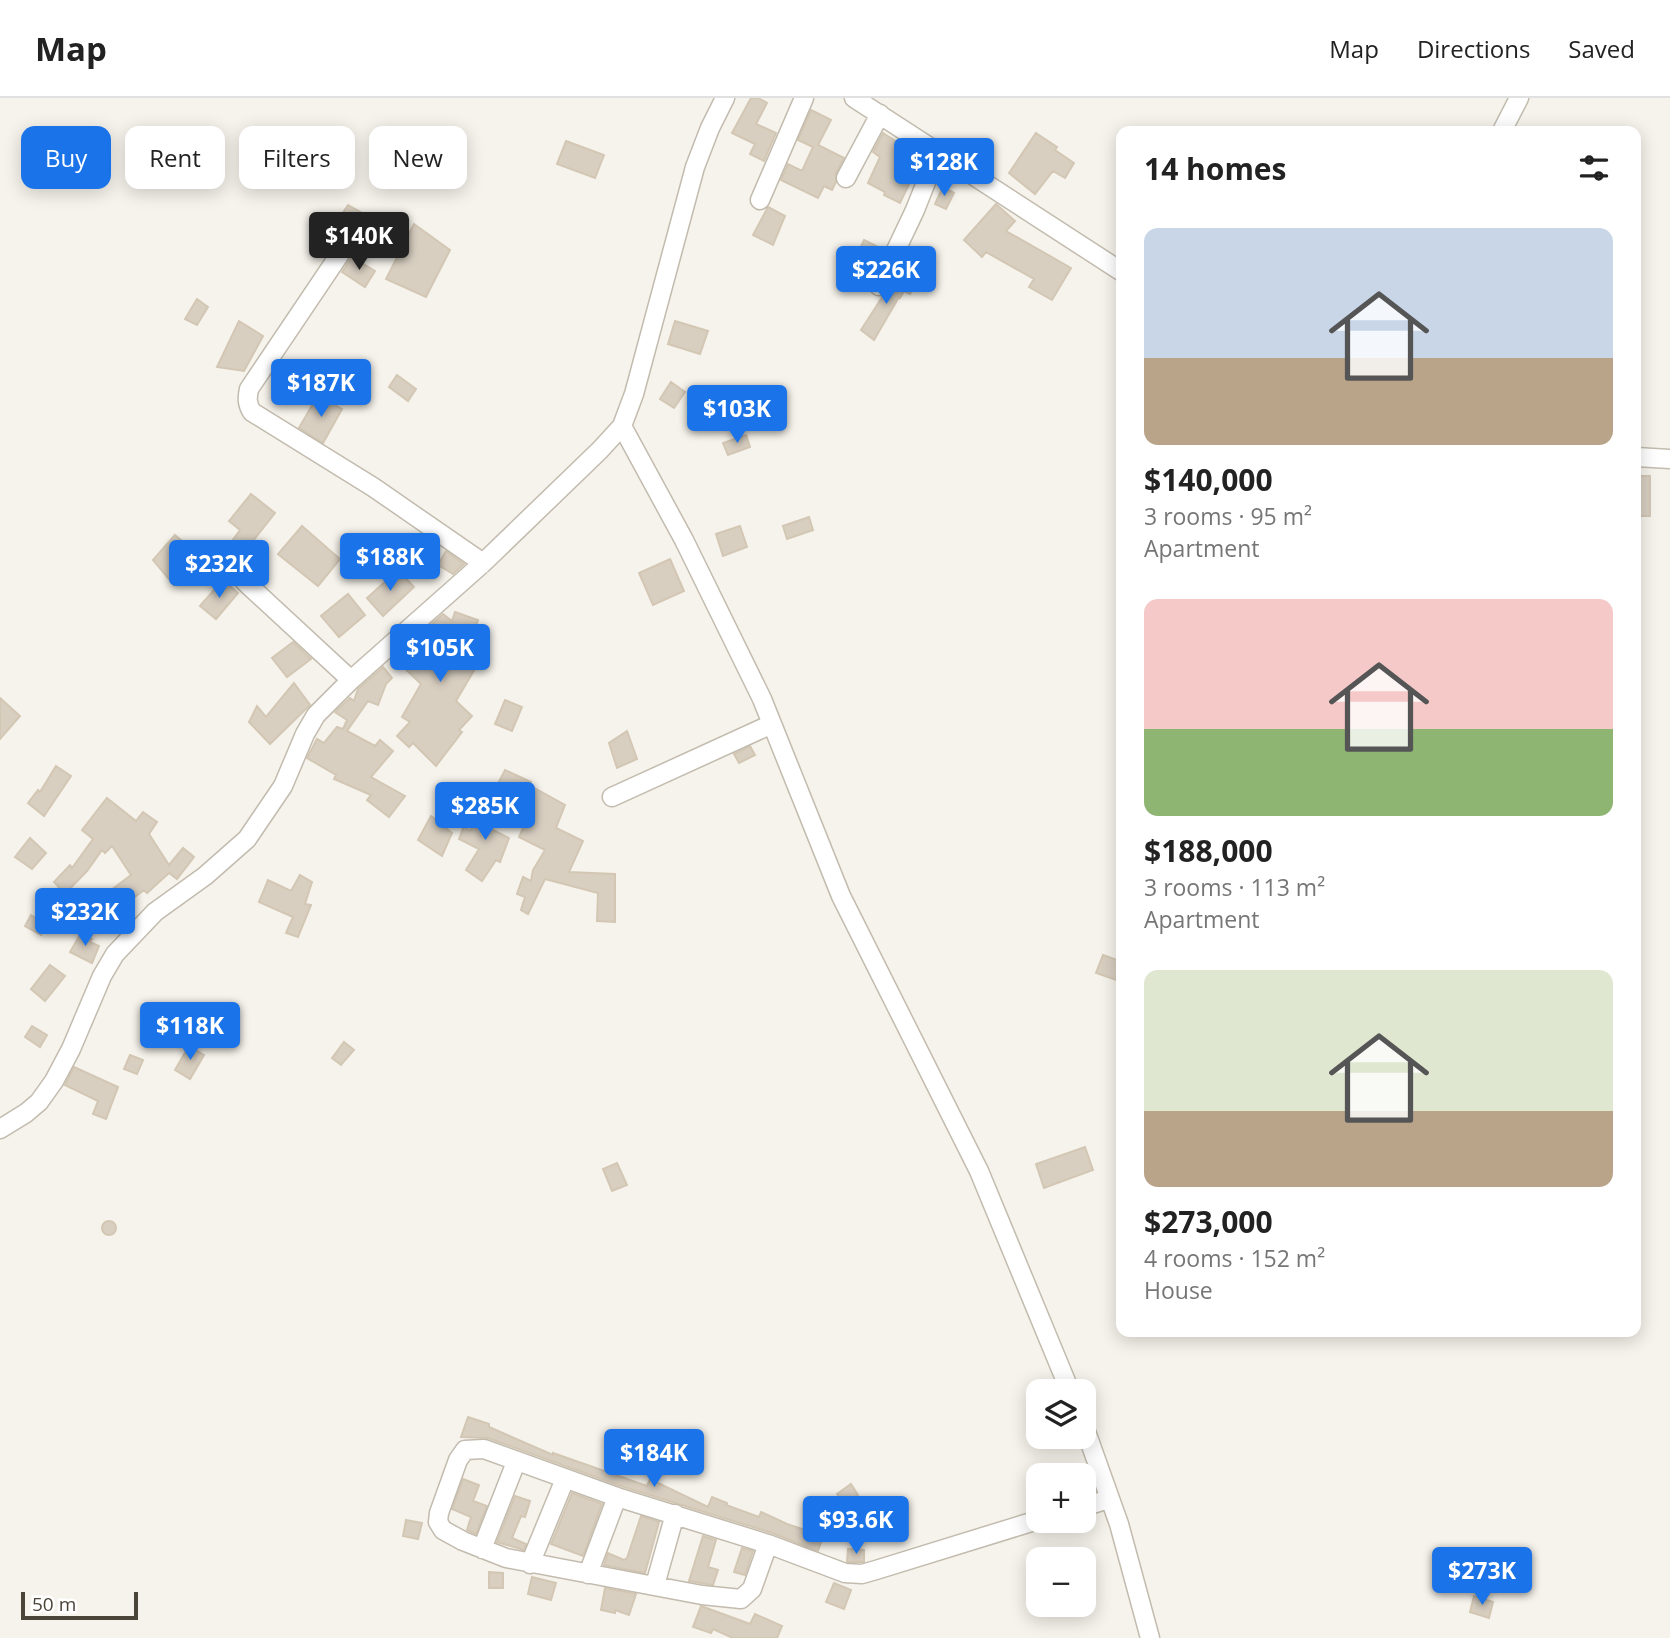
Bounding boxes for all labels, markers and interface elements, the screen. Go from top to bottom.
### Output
text: Map [35,26,107,71]
text: Map [1329,32,1379,65]
text: Directions [1417,32,1530,65]
text: Saved [1568,32,1635,65]
chip: Buy [21,126,111,189]
chip: Rent [125,126,225,189]
chip: Filters [239,126,355,189]
chip: New [369,126,467,189]
pin: $128K [895,139,993,198]
text: $128K [910,145,978,177]
text: 14 homes [1144,148,1287,189]
icon: filters [1575,149,1613,187]
pin: $140K [310,212,408,272]
text: $140K [325,219,393,251]
pin: $226K [837,246,935,306]
text: $226K [852,253,920,285]
icon: home [1316,273,1442,399]
pin: $187K [272,360,370,419]
text: $187K [287,366,355,398]
pin: $103K [688,386,786,445]
text: $103K [703,392,771,424]
text: $140,000 [1144,459,1273,500]
text: 3 rooms · 95 m² [1144,500,1312,532]
text: Apartment [1144,532,1260,564]
pin: $188K [341,533,439,593]
pin: $232K [170,540,268,600]
text: $188K [356,540,424,572]
text: $232K [185,547,253,579]
pin: $105K [391,624,489,684]
text: $105K [406,631,474,663]
icon: home [1316,644,1442,770]
pin: $285K [436,782,534,842]
text: $285K [451,789,519,821]
text: $188,000 [1144,830,1273,871]
text: 3 rooms · 113 m² [1144,871,1325,903]
pin: $232K [36,888,134,948]
text: $232K [51,895,119,927]
text: Apartment [1144,903,1260,935]
pin: $118K [141,1002,239,1062]
text: $118K [156,1009,224,1041]
icon: home [1316,1015,1442,1141]
text: $273,000 [1144,1201,1273,1242]
text: 4 rooms · 152 m² [1144,1242,1325,1274]
text: House [1144,1274,1213,1306]
map controls [1026,1379,1096,1617]
button: layers [1026,1379,1096,1449]
pin: $184K [605,1430,703,1489]
text: $184K [620,1436,688,1468]
button: + [1026,1463,1096,1533]
pin: $93.6K [799,1496,913,1556]
text: $93.6K [819,1503,893,1535]
button: − [1026,1547,1096,1617]
pin: $273K [1433,1548,1531,1607]
text: $273K [1448,1554,1516,1586]
scale bar [21,1589,138,1621]
text: 50 m [32,1591,76,1617]

